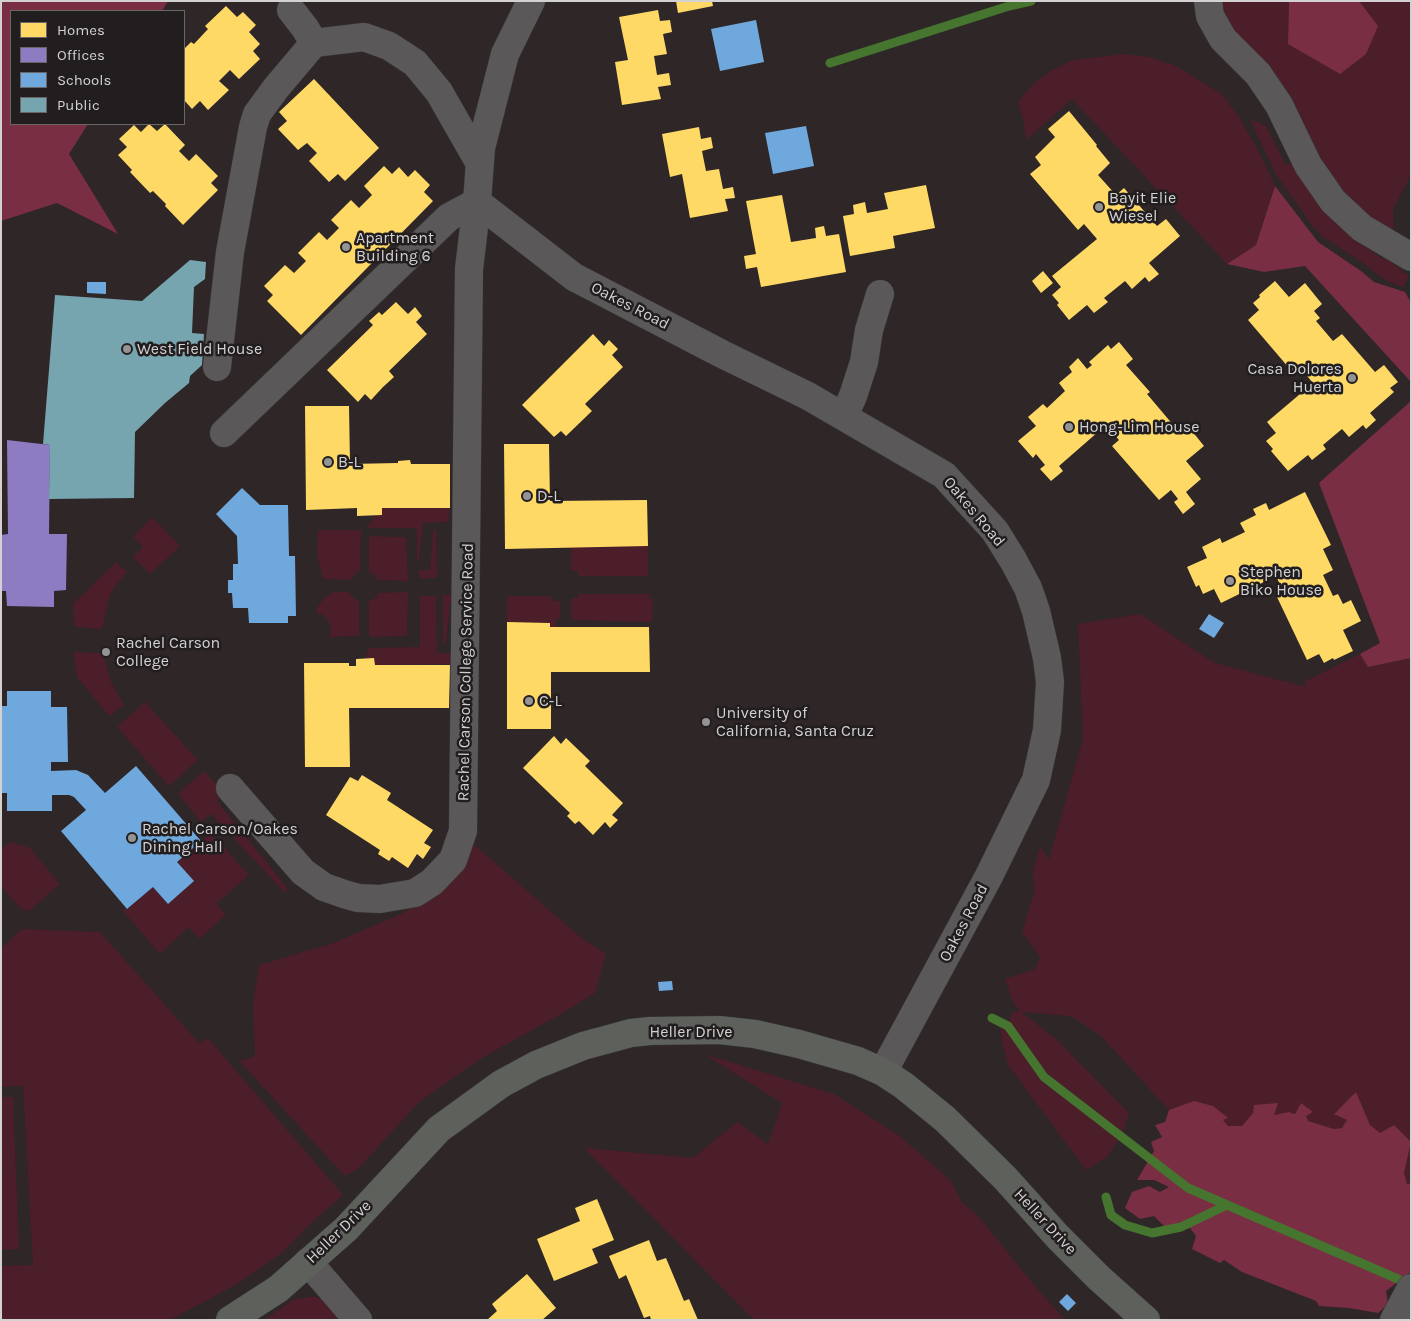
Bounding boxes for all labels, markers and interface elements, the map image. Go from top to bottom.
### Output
legend [10,10,185,125]
text: Homes [57,21,105,39]
text: Offices [57,46,105,64]
text: Schools [57,71,111,89]
text: Public [57,96,100,114]
place label: Bayit Elie Wiesel [1109,188,1176,226]
marker: Bayit Elie Wiesel [1093,201,1105,213]
place label: Apartment Building 6 [356,228,434,266]
marker: Apartment Building 6 [340,241,352,253]
street label: Oakes Road [588,278,672,334]
place label: West Field House [137,339,262,359]
marker: West Field House [121,343,133,355]
place label: Casa Dolores Huerta [1247,359,1342,397]
marker: Casa Dolores Huerta [1346,372,1358,384]
place label: Hong-Lim House [1079,417,1199,437]
marker: Hong-Lim House [1063,421,1075,433]
place label: B-L [338,452,361,472]
marker: B-L [322,456,334,468]
street label: Oakes Road [939,473,1009,551]
place label: D-L [537,486,561,506]
marker: D-L [521,490,533,502]
street label: Rachel Carson College Service Road [454,543,478,801]
place label: Stephen Biko House [1240,562,1322,600]
marker: Stephen Biko House [1224,575,1236,587]
place label: Rachel Carson College [116,633,220,671]
marker: Rachel Carson College [100,646,112,658]
place label: C-L [539,691,562,711]
marker: C-L [523,695,535,707]
place label: University of California, Santa Cruz [716,703,874,741]
marker: University of California, Santa Cruz [700,716,712,728]
place label: Rachel Carson/Oakes Dining Hall [142,819,298,857]
marker: Rachel Carson/Oakes Dining Hall [126,832,138,844]
street label: Oakes Road [935,881,993,965]
street label: Heller Drive [649,1022,733,1042]
street label: Heller Drive [1010,1185,1080,1259]
street label: Heller Drive [302,1196,376,1268]

